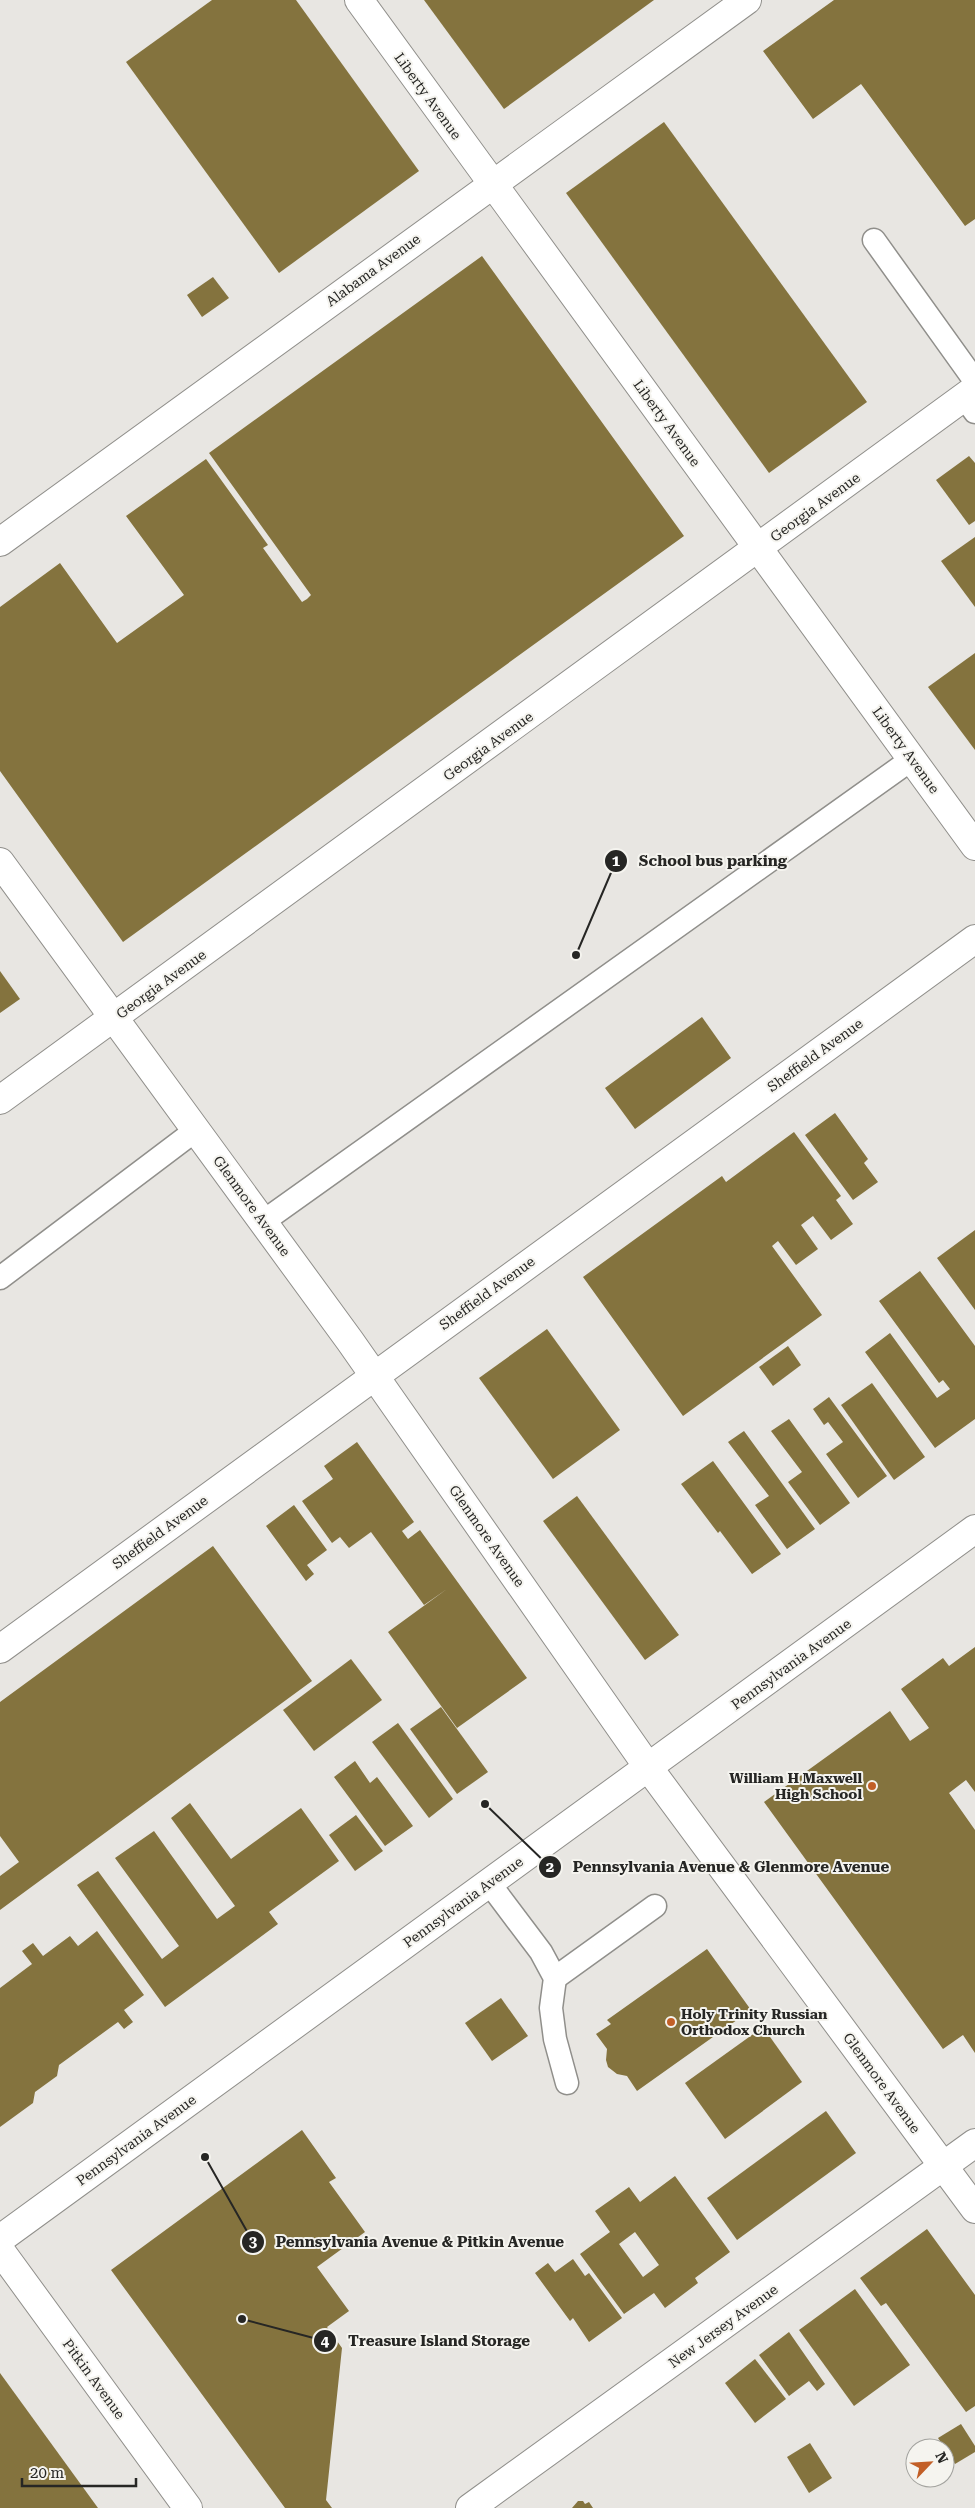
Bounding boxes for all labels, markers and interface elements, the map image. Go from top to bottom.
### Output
street label: Liberty Avenue [391,50,465,143]
street label: Alabama Avenue [323,230,423,310]
street label: Liberty Avenue [630,377,704,470]
street label: Georgia Avenue [767,469,863,545]
street label: Liberty Avenue [869,704,943,797]
street label: Georgia Avenue [440,708,536,784]
callout: School bus parking [604,846,797,876]
text: 1 [612,852,621,870]
text: School bus parking [639,852,788,870]
street label: Georgia Avenue [113,946,209,1022]
street label: Sheffield Avenue [764,1015,866,1095]
street label: Glenmore Avenue [210,1153,294,1260]
street label: Sheffield Avenue [436,1253,538,1333]
street label: Glenmore Avenue [446,1482,528,1590]
street label: Sheffield Avenue [109,1492,211,1572]
street label: Pennsylvania Avenue [728,1615,854,1713]
place label: William H Maxwell High School [729,1770,862,1802]
marker: William H Maxwell High School [866,1780,878,1792]
callout: Pennsylvania Avenue & Glenmore Avenue [538,1852,899,1882]
street label: Pennsylvania Avenue [400,1853,526,1951]
text: 2 [546,1858,554,1876]
text: Pennsylvania Avenue & Glenmore Avenue [573,1858,889,1876]
place label: Holy Trinity Russian Orthodox Church [681,2006,828,2038]
marker: Holy Trinity Russian Orthodox Church [665,2016,677,2028]
street label: Glenmore Avenue [840,2030,924,2137]
street label: Pennsylvania Avenue [73,2091,199,2189]
callout: Pennsylvania Avenue & Pitkin Avenue [241,2227,574,2257]
text: 3 [249,2233,258,2251]
text: Pennsylvania Avenue & Pitkin Avenue [276,2233,564,2251]
street label: New Jersey Avenue [665,2281,781,2371]
callout: Treasure Island Storage [313,2326,540,2356]
text: 4 [321,2332,330,2350]
text: Treasure Island Storage [348,2332,530,2350]
street label: Pitkin Avenue [60,2336,129,2422]
north arrow [905,2438,955,2488]
text: N [932,2449,951,2466]
scale bar [22,2456,136,2488]
text: 20 m [30,2464,65,2482]

